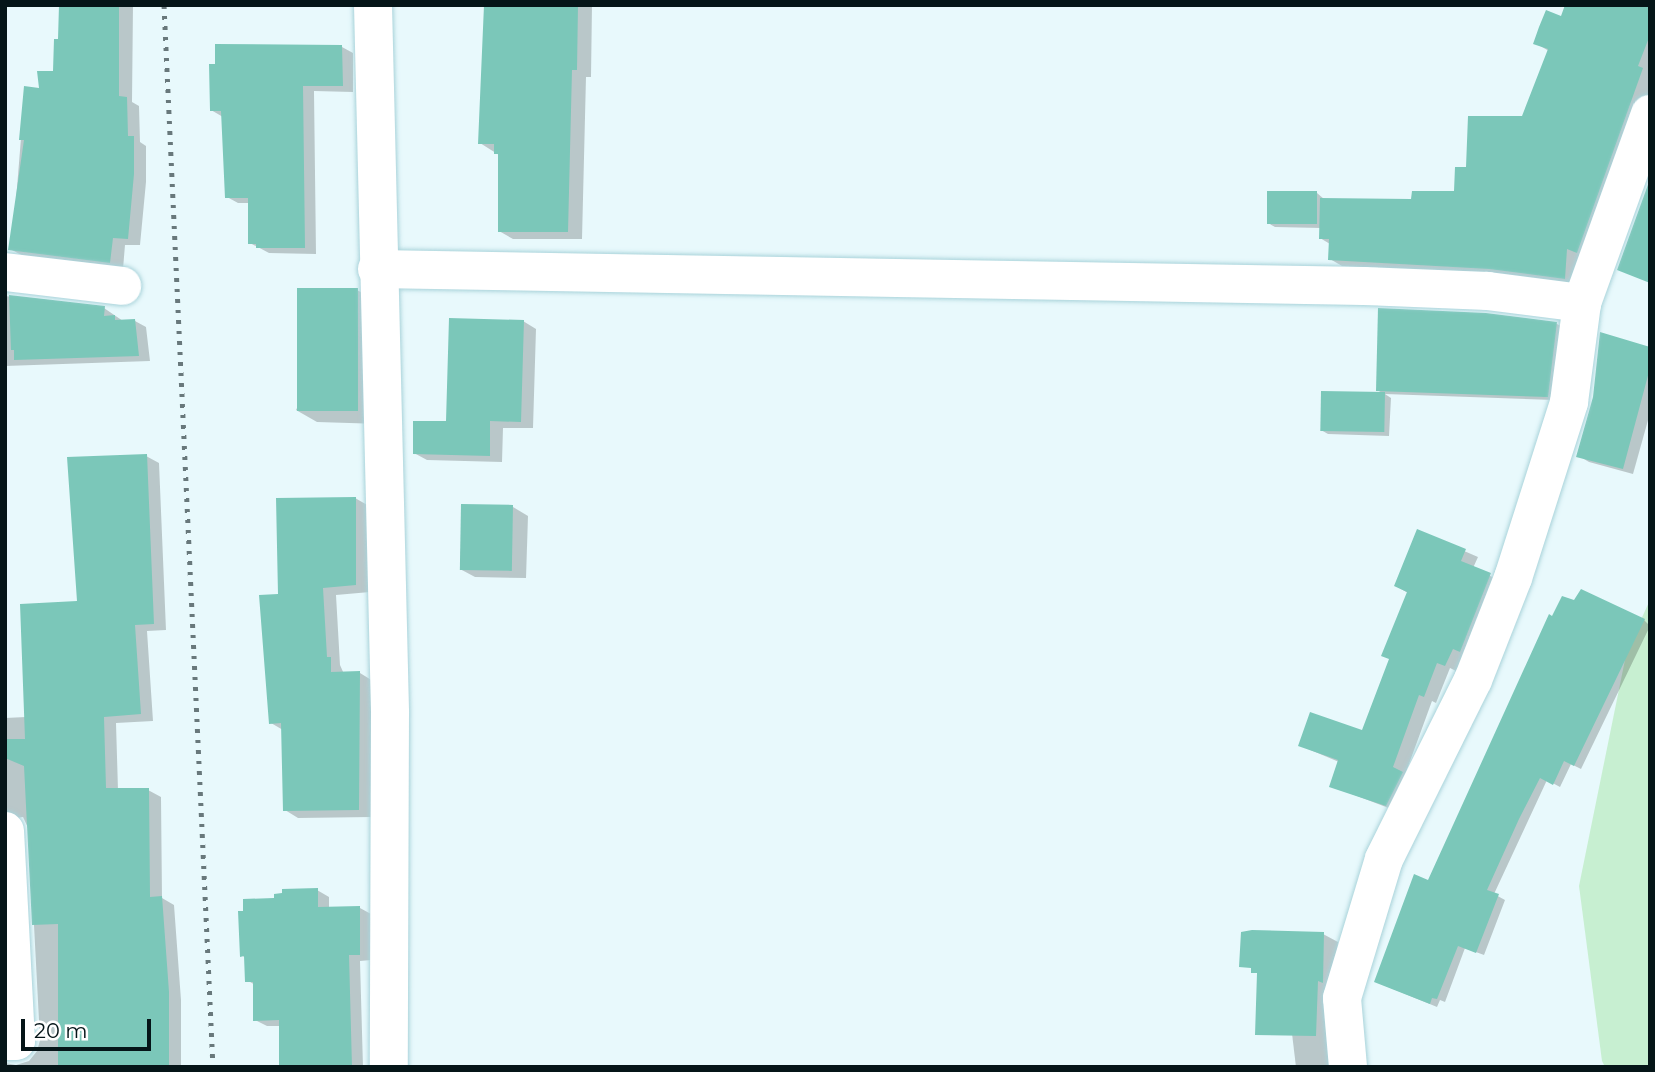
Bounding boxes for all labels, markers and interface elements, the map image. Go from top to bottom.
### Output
scale bar [24,1006,154,1050]
text: 20 m [34,1018,88,1043]

